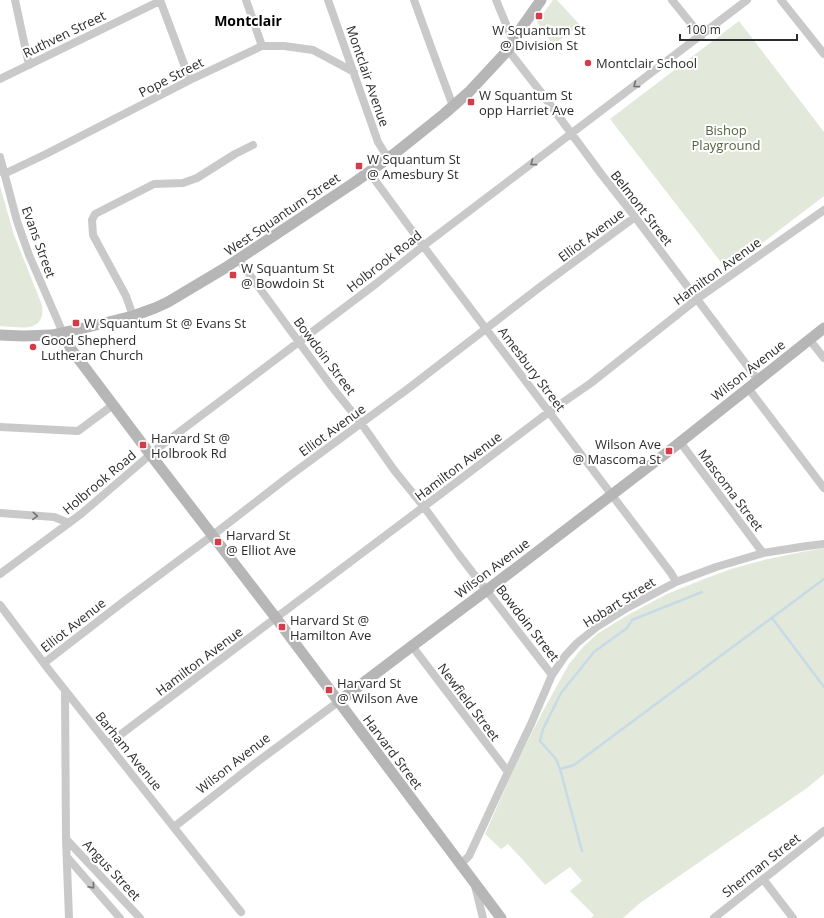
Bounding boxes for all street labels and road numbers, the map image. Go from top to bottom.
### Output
street label: Ruthven Street [20,6,109,62]
street label: Montclair Avenue [342,23,394,129]
street label: Pope Street [135,53,207,101]
street label: Belmont Street [607,167,677,250]
street label: West Squantum Street [221,168,344,260]
street label: Evans Street [18,204,60,281]
street label: Elliot Avenue [554,204,628,266]
street label: Holbrook Road [343,226,425,296]
street label: Hamilton Avenue [669,233,765,309]
street label: Bowdoin Street [290,313,360,399]
street label: Amesbury Street [494,323,570,415]
street label: Wilson Avenue [707,335,789,405]
street label: Elliot Avenue [295,400,369,460]
street label: Hamilton Avenue [411,427,505,505]
street label: Mascoma Street [694,445,768,535]
street label: Holbrook Road [58,446,140,518]
street label: Wilson Avenue [451,534,533,602]
street label: Hobart Street [579,572,659,631]
street label: Bowdoin Street [492,581,564,665]
street label: Elliot Avenue [37,594,109,656]
street label: Hamilton Avenue [152,622,246,700]
street label: Newfield Street [434,659,504,745]
street label: Barham Avenue [92,708,166,794]
street label: Harvard Street [359,711,427,793]
street label: Wilson Avenue [192,728,274,798]
street label: Sherman Street [718,829,804,901]
street label: Angus Street [79,836,145,905]

